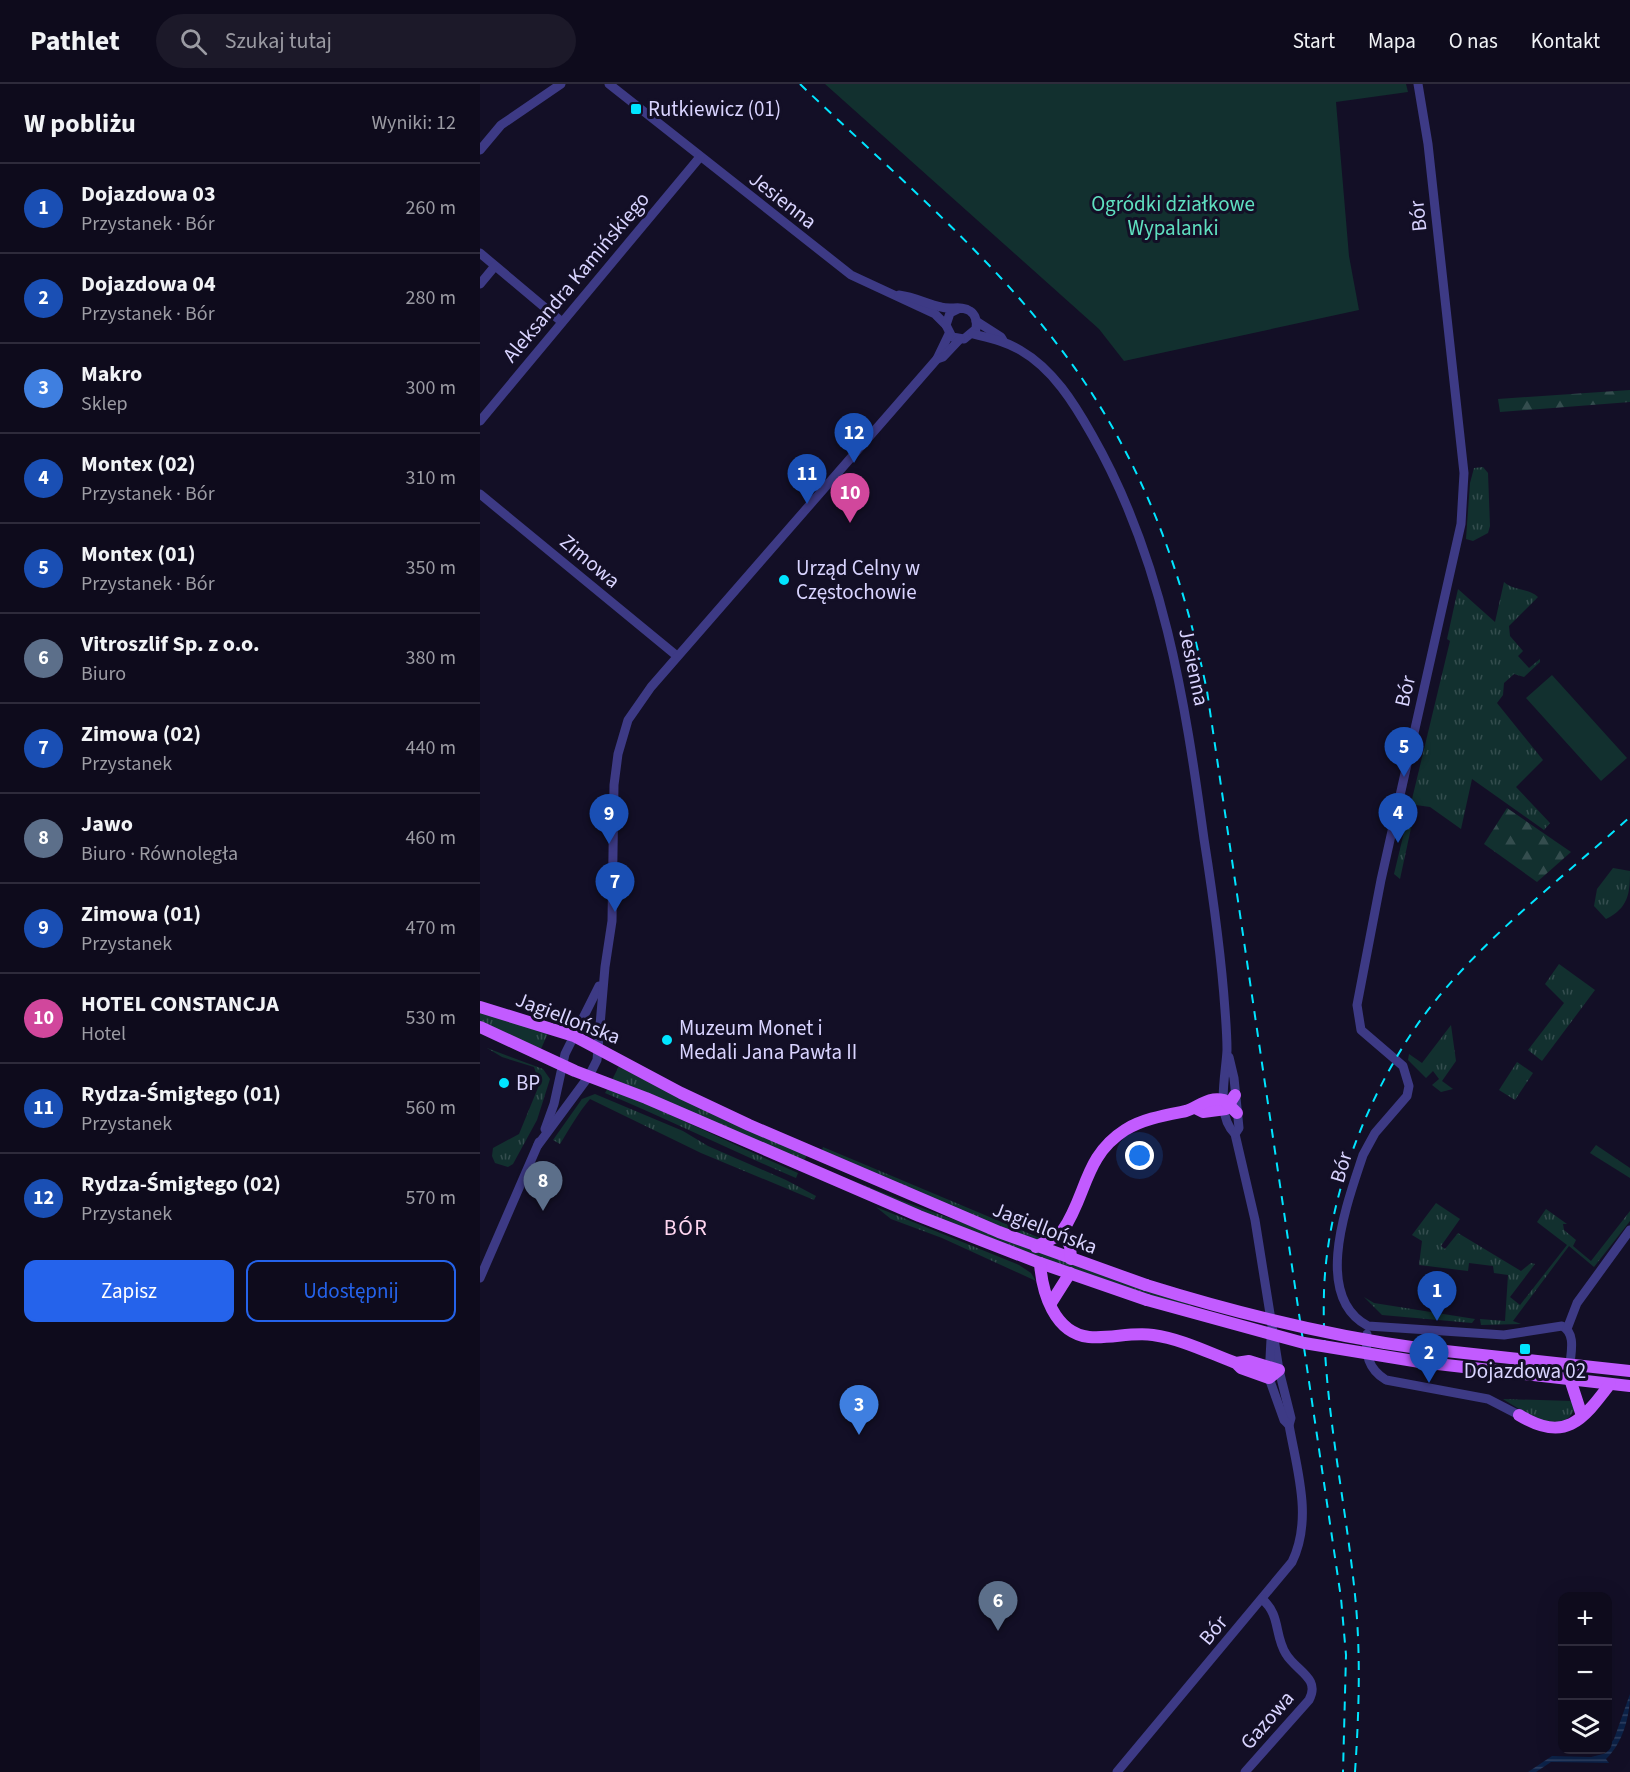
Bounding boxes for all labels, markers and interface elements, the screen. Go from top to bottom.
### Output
search box [156,14,576,68]
text: Pathlet [30,21,120,61]
icon: search [177,25,210,58]
text: Szukaj tutaj [225,25,332,57]
text: Start [1293,26,1335,56]
text: Mapa [1368,26,1416,56]
text: O nas [1449,26,1498,56]
text: Kontakt [1531,26,1600,56]
place label: Rutkiewicz (01) [648,94,781,124]
marker: Rutkiewicz (01) [629,102,643,116]
text: W pobliżu [24,105,136,142]
text: Wyniki: 12 [371,109,456,137]
street label: Jesienna [743,164,823,236]
text: Dojazdowa 03 [81,178,216,210]
street label: Aleksandra Kamińskiego [496,185,656,369]
park label: Ogródki działkowe Wypalanki [1091,189,1255,243]
text: 1 [38,194,49,222]
text: 260 m [406,194,456,222]
street label: Bór [1401,198,1435,233]
text: Przystanek · Bór [81,210,215,238]
text: Dojazdowa 04 [81,268,216,300]
text: 2 [38,284,49,312]
text: 280 m [406,284,456,312]
text: Przystanek · Bór [81,300,215,328]
text: Makro [81,358,142,390]
text: 3 [38,374,49,402]
text: 300 m [406,374,456,402]
text: Sklep [81,390,128,418]
pin: 12 [834,414,874,463]
text: Montex (02) [81,448,196,480]
pin: 11 [788,454,826,504]
text: 4 [38,464,49,492]
text: 310 m [406,464,456,492]
pin: 10 [830,474,869,523]
text: Przystanek · Bór [81,480,215,508]
street label: Zimowa [553,527,627,595]
text: Montex (01) [81,538,196,570]
place label: Urząd Celny w Częstochowie [796,553,920,607]
text: 5 [38,554,49,582]
text: 350 m [406,554,456,582]
text: Przystanek · Bór [81,570,215,598]
marker: Urząd Celny w Częstochowie [777,573,791,587]
street label: Jesienna [1171,626,1217,708]
text: Vitroszlif Sp. z o.o. [81,628,260,660]
text: 6 [38,644,49,672]
text: 380 m [406,644,456,672]
text: Biuro [81,660,126,688]
street label: Bór [1387,672,1423,709]
text: Zimowa (02) [81,718,201,750]
pin: 5 [1384,728,1424,777]
text: 7 [38,734,49,762]
text: 440 m [406,734,456,762]
text: Przystanek [81,750,172,778]
pin: 9 [590,794,628,844]
pin: 4 [1378,794,1418,843]
text: Jawo [81,808,133,840]
text: 8 [38,824,49,852]
text: 460 m [406,824,456,852]
text: Biuro · Równoległa [81,840,238,868]
pin: 7 [596,862,634,912]
text: Zimowa (01) [81,898,201,930]
text: 9 [38,914,49,942]
text: 470 m [406,914,456,942]
text: Przystanek [81,930,172,958]
street label: Jagiellońska [511,984,625,1052]
text: HOTEL CONSTANCJA [81,988,279,1020]
text: 10 [33,1004,54,1032]
text: 530 m [406,1004,456,1032]
place label: Muzeum Monet i Medali Jana Pawła II [679,1013,857,1067]
text: Hotel [81,1020,126,1048]
marker: Muzeum Monet i Medali Jana Pawła II [660,1033,674,1047]
place label: BP [516,1068,540,1098]
marker: BP [497,1076,511,1090]
text: Rydza-Śmigłego (01) [81,1078,281,1110]
text: 11 [33,1094,54,1122]
text: 560 m [406,1094,456,1122]
text: Przystanek [81,1110,172,1138]
your location [1125,1141,1154,1170]
street label: Bór [1322,1147,1360,1186]
pin: 8 [524,1162,562,1211]
text: Rydza-Śmigłego (02) [81,1168,281,1200]
text: 12 [33,1184,54,1212]
text: 570 m [406,1184,456,1212]
street label: Jagiellońska [988,1194,1102,1262]
text: Przystanek [81,1200,172,1228]
district label: BÓR [664,1212,708,1244]
button: Zapisz [24,1260,234,1322]
button: Udostępnij [246,1260,456,1322]
pin: 1 [1418,1272,1456,1321]
pin: 2 [1410,1334,1448,1383]
marker: Dojazdowa 02 [1518,1342,1532,1356]
place label: Dojazdowa 02 [1464,1356,1586,1386]
pin: 3 [840,1386,878,1435]
pin: 6 [978,1582,1018,1631]
map controls [1558,1592,1612,1754]
button: + [1558,1592,1612,1646]
street label: Bór [1192,1608,1235,1652]
button: − [1558,1646,1612,1700]
street label: Gazowa [1233,1684,1301,1756]
button: layers [1558,1700,1612,1754]

